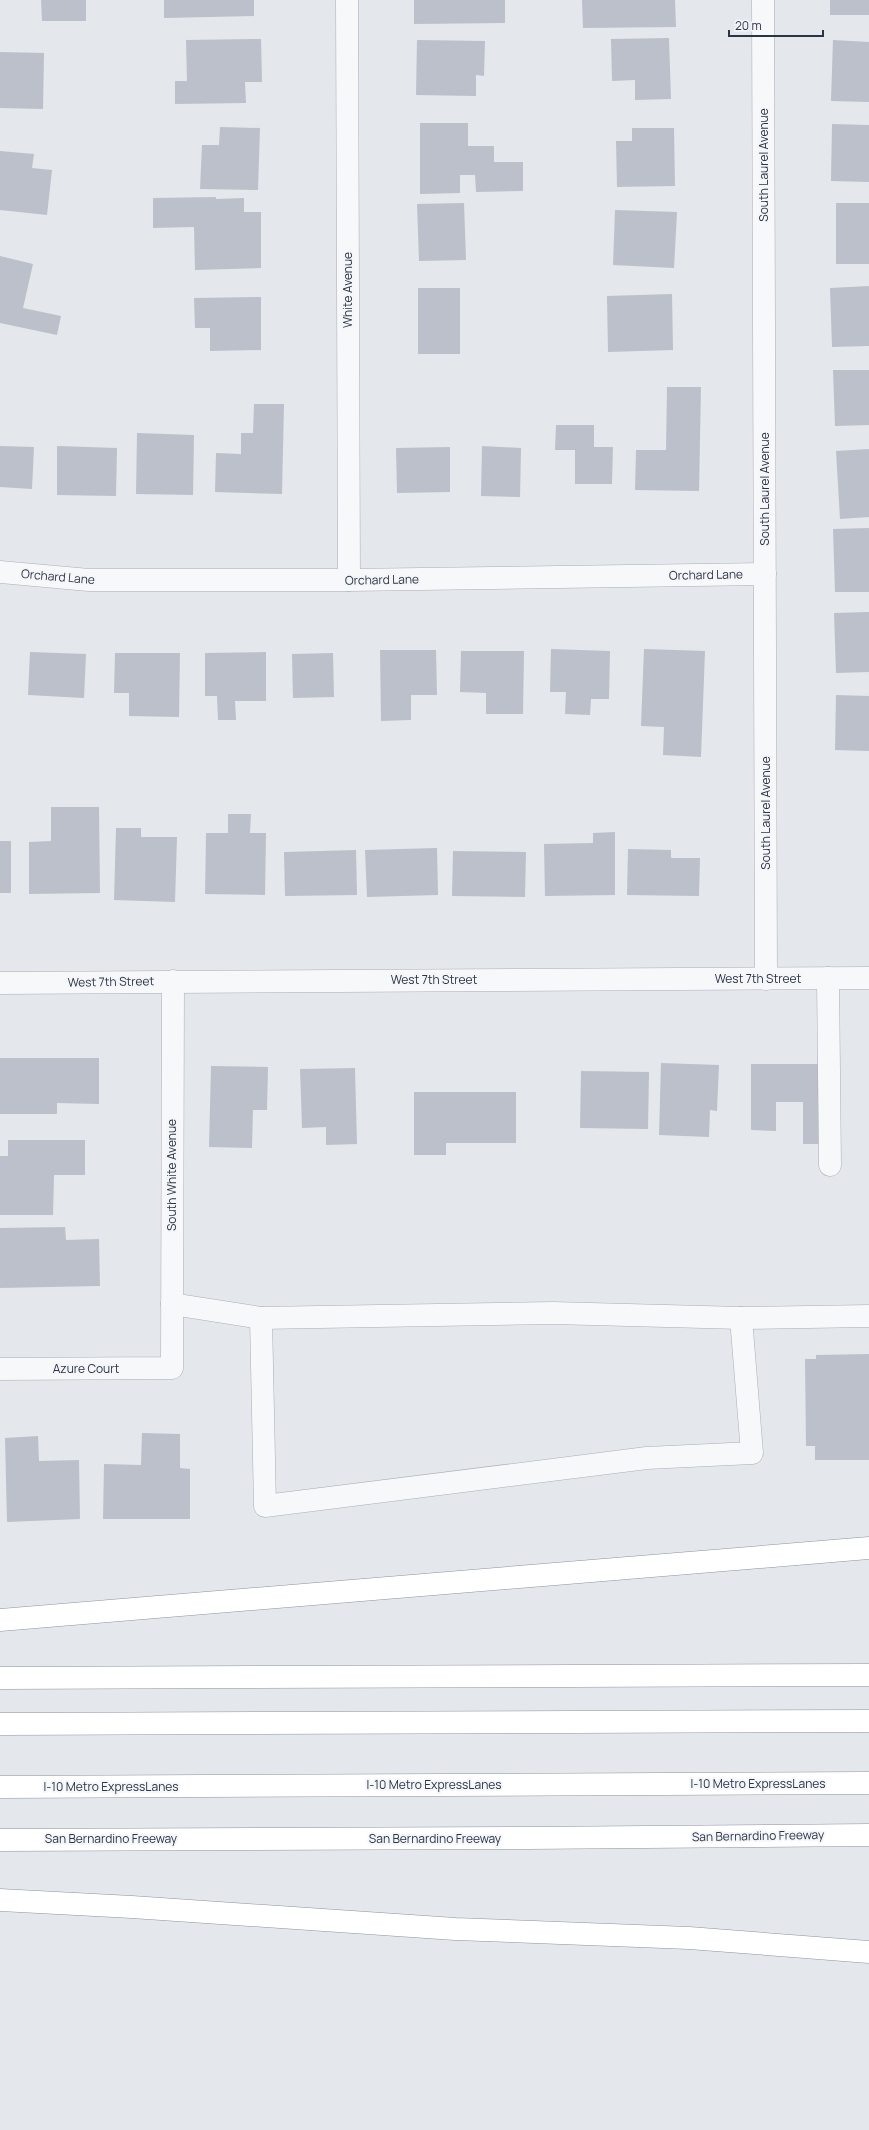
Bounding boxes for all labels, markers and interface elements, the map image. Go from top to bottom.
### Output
scale bar [729,12,823,38]
text: 20 m [735,17,762,34]
street label: South Laurel Avenue [755,108,772,222]
street label: White Avenue [339,252,356,328]
street label: South Laurel Avenue [756,432,773,546]
street label: Orchard Lane [20,565,96,588]
street label: Orchard Lane [669,565,743,584]
street label: Orchard Lane [345,570,419,589]
street label: South Laurel Avenue [757,756,774,870]
street label: West 7th Street [715,970,802,987]
street label: West 7th Street [391,971,478,988]
street label: West 7th Street [68,972,155,991]
street label: South White Avenue [163,1119,180,1231]
street label: Azure Court [53,1360,120,1377]
street label: I-10 Metro ExpressLanes [690,1775,826,1792]
street label: I-10 Metro ExpressLanes [366,1776,502,1793]
street label: I-10 Metro ExpressLanes [43,1778,179,1795]
street label: San Bernardino Freeway [692,1826,825,1845]
street label: San Bernardino Freeway [45,1830,178,1847]
street label: San Bernardino Freeway [369,1830,502,1847]

